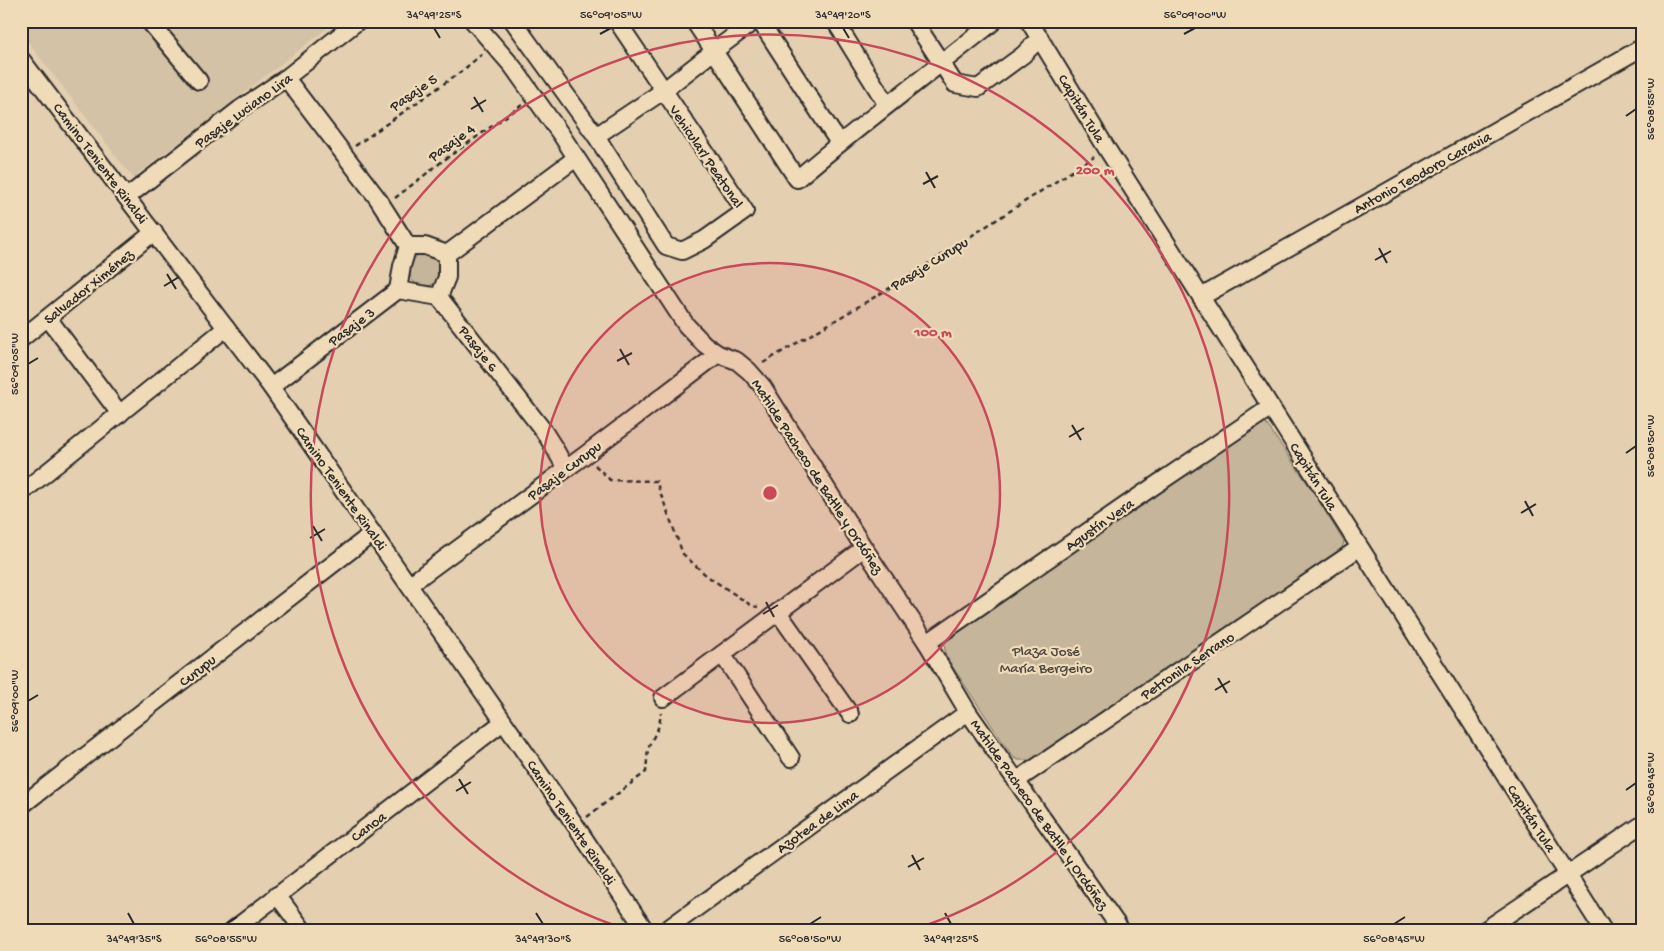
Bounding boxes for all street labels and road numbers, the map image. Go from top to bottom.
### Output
street label: Pasaje Luciano Lira [191,70,297,154]
street label: Pasaje 5 [386,71,442,117]
street label: Capitán Tula [1053,72,1108,147]
street label: Camino Teniente Rinaldi [48,100,151,228]
street label: Vehicular/ Peatonal [664,101,747,212]
street label: Pasaje 4 [425,121,479,167]
street label: Antonio Teodoro Caravia [1351,128,1495,219]
street label: Pasaje Curupu [887,234,972,296]
street label: Salvador Ximénez [41,246,138,329]
street label: Pasaje 3 [324,304,379,352]
street label: Pasaje 6 [453,322,501,376]
street label: Matilde Pacheco de Batlle y Ordóñez [746,376,886,578]
street label: Camino Teniente Rinaldi [291,424,390,554]
street label: Pasaje Curupu [524,438,606,506]
street label: Capitán Tula [1284,440,1341,515]
street label: Agustín Vera [1062,495,1139,556]
street label: Petronila Serrano [1137,629,1239,705]
street label: Curupu [176,652,220,692]
street label: Matilde Pacheco de Batlle y Ordóñez [965,716,1112,914]
street label: Camino Teniente Rinaldi [522,757,619,889]
street label: Capitán Tula [1502,782,1559,857]
street label: Azotea de Lima [774,786,863,858]
street label: Canoa [348,808,391,847]

